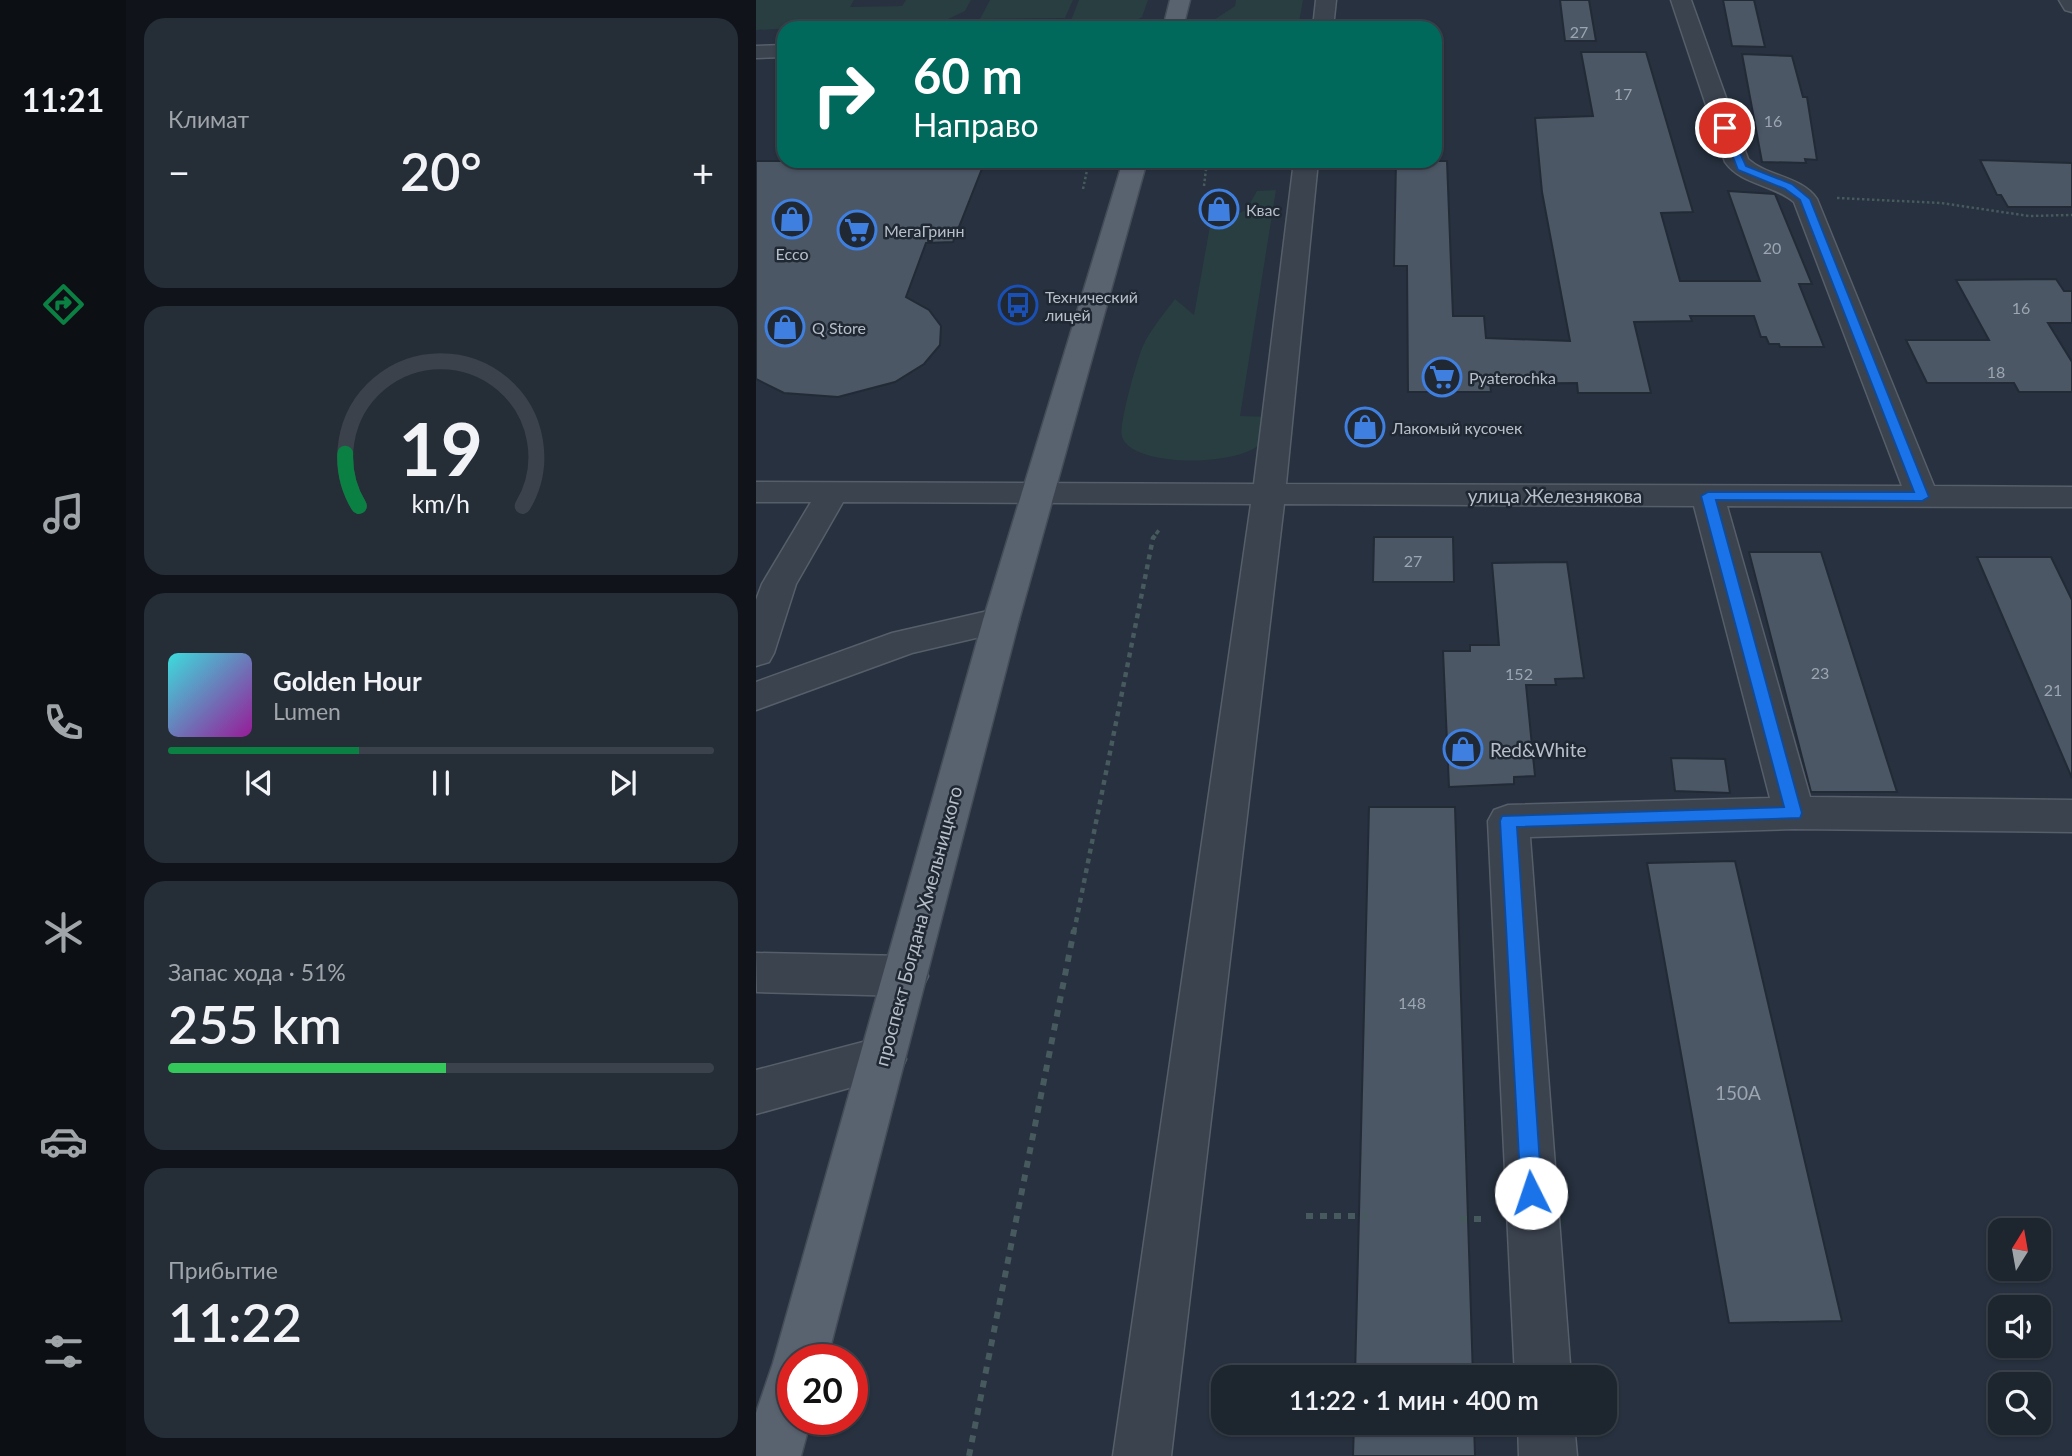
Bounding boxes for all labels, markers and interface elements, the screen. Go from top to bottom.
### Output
house number: 27 [1570,22,1588,41]
text: 60 m [913,46,1023,104]
icon: right [798,49,889,140]
text: 11:21 [22,80,104,119]
house number: 17 [1614,84,1632,103]
pin [1695,98,1755,158]
text: Климат [168,105,249,133]
text: Направо [913,105,1039,144]
icon: arrive [1706,109,1744,147]
house number: 16 [1764,111,1782,130]
text: 20° [400,140,482,202]
text: − [168,149,190,195]
text: + [692,149,714,195]
shop icon: Квас [1198,188,1240,230]
shop icon: Ecco [771,198,813,240]
place label: Квас [1246,200,1281,219]
supermarket icon: МегаГринн [836,209,878,251]
place label: МегаГринн [884,221,964,240]
house number: 20 [1763,238,1781,257]
place label: Ecco [776,244,808,263]
icon: directions [39,280,88,329]
bus stop icon: Технический лицей [997,284,1039,326]
place label: Технический лицей [1045,287,1138,324]
house number: 16 [2012,298,2030,317]
shop icon: Q Store [764,306,806,348]
place label: Q Store [812,318,866,337]
supermarket icon: Pyaterochka [1421,356,1463,398]
house number: 18 [1987,362,2005,381]
place label: Pyaterochka [1469,368,1556,387]
text: 19 [399,405,483,493]
shop icon: Лакомый кусочек [1344,406,1386,448]
place label: Лакомый кусочек [1391,418,1523,437]
street label: улица Железнякова [1468,484,1642,507]
text: km/h [412,488,470,518]
icon: music [39,489,88,538]
house number: 27 [1404,551,1422,570]
house number: 23 [1811,663,1829,682]
house number: 152 [1505,664,1533,683]
text: Golden Hour [273,665,422,697]
house number: 21 [2044,680,2062,699]
text: Lumen [273,697,341,725]
icon: phone [39,698,88,747]
shop icon: Red&White [1442,728,1484,770]
place label: Red&White [1490,738,1586,761]
icon: previous [240,764,278,802]
icon: pause [422,764,460,802]
icon: next [604,764,642,802]
street label: проспект Богдана Хмельницкого [870,784,966,1068]
icon: climate [39,908,88,957]
text: Запас хода · 51% [168,958,346,986]
text: 255 km [168,993,342,1055]
house number: 148 [1398,993,1426,1012]
house number: 150А [1715,1081,1761,1104]
icon: car [39,1117,88,1166]
position arrow [1494,1156,1568,1230]
north arrow [1988,1218,2051,1281]
map controls [1988,1218,2051,1435]
text: Прибытие [168,1256,278,1284]
text: 11:22 [168,1291,302,1353]
button: sound [1988,1295,2051,1358]
icon: filters [39,1327,88,1376]
speed limit sign: 20 [777,1344,868,1435]
button: search [1988,1372,2051,1435]
text: 11:22 · 1 мин · 400 m [1289,1384,1539,1416]

